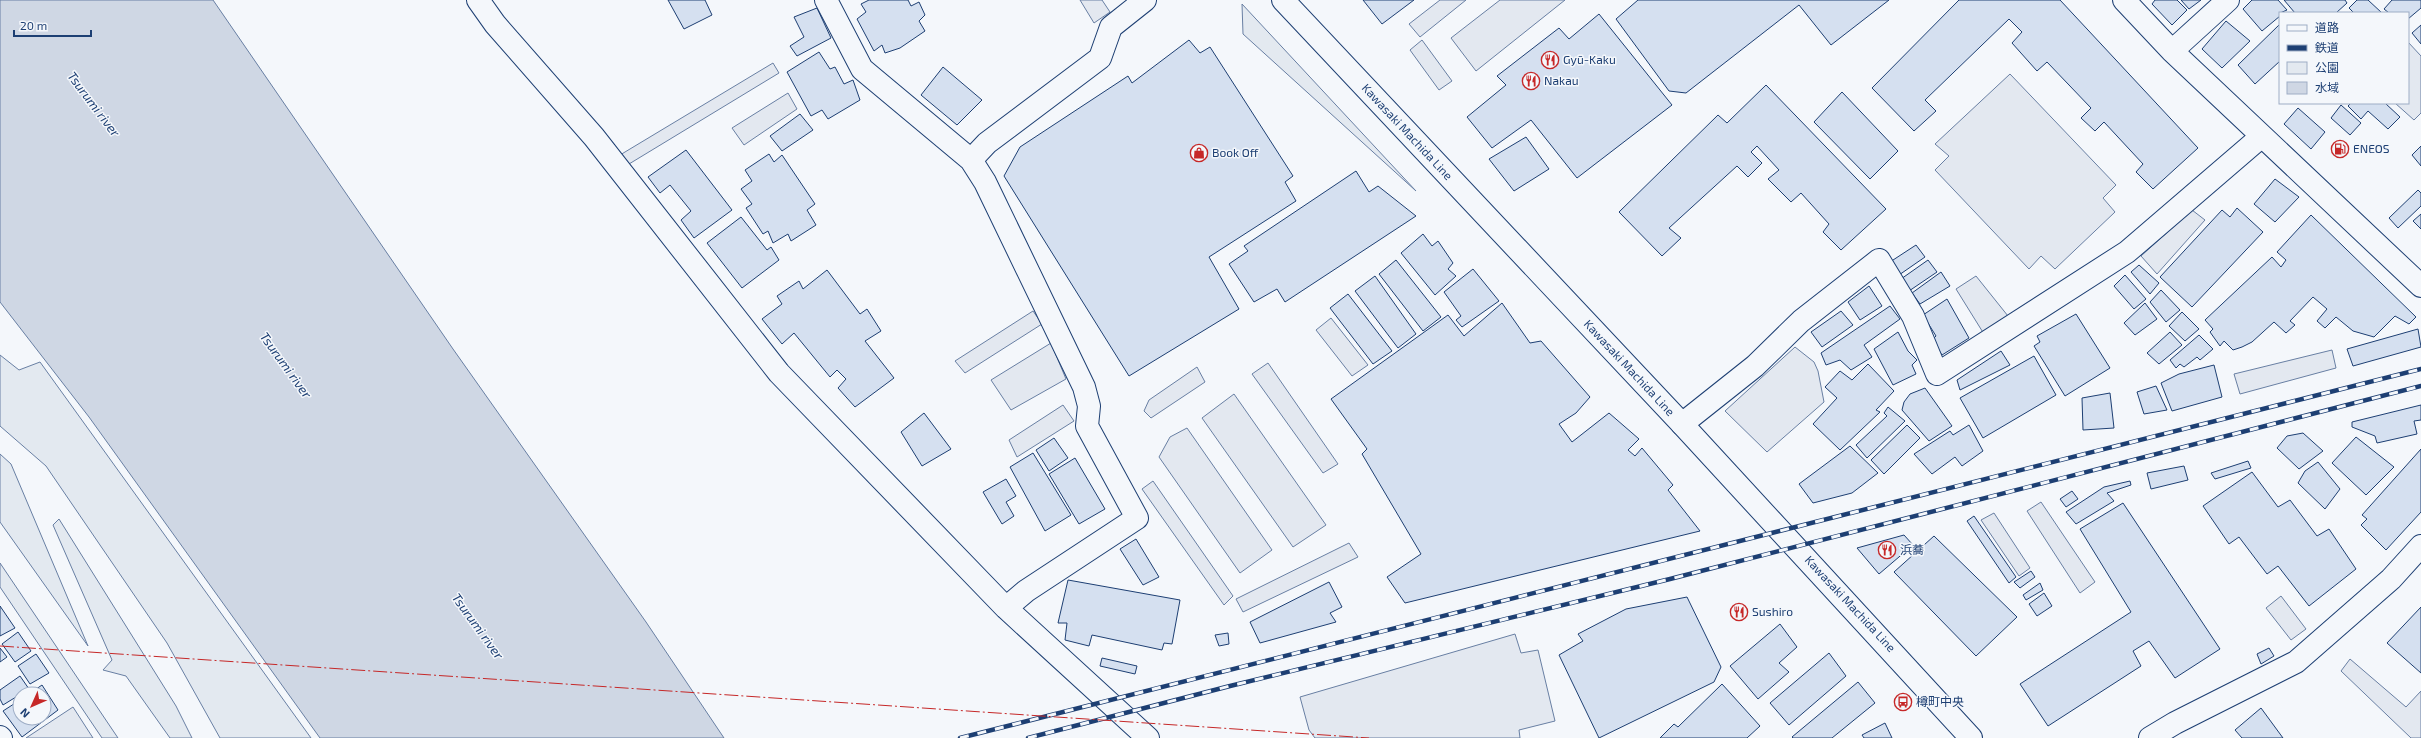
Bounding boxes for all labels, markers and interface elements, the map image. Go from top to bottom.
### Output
scale bar [14,12,91,38]
legend [2279,12,2409,104]
text: 20 m [20,18,47,32]
text: 道路 [2315,20,2339,34]
text: 鉄道 [2315,40,2339,54]
restaurant icon: Gyū-Kaku [1540,50,1560,70]
place label: Gyū-Kaku [1563,52,1616,66]
text: 公園 [2315,60,2339,74]
water label: Tsurumi river [64,68,124,140]
restaurant icon: Nakau [1521,71,1541,91]
place label: Nakau [1544,73,1579,87]
street label: Kawasaki Machida Line [1360,80,1456,182]
text: 水域 [2315,80,2339,94]
fuel station icon: ENEOS [2330,139,2350,159]
place label: ENEOS [2353,141,2390,155]
shop icon: Book Off [1189,143,1209,163]
place label: Book Off [1212,145,1259,159]
street label: Kawasaki Machida Line [1582,316,1678,418]
water label: Tsurumi river [257,329,316,402]
restaurant icon: 浜蕎 [1877,540,1897,560]
place label: 浜蕎 [1900,542,1924,556]
street label: Kawasaki Machida Line [1803,552,1899,654]
water label: Tsurumi river [449,590,508,663]
restaurant icon: Sushiro [1729,602,1749,622]
place label: Sushiro [1752,604,1793,618]
north arrow [12,686,52,726]
bus stop icon: 樽町中央 [1893,692,1913,712]
place label: 樽町中央 [1916,694,1964,708]
text: N [17,706,32,721]

